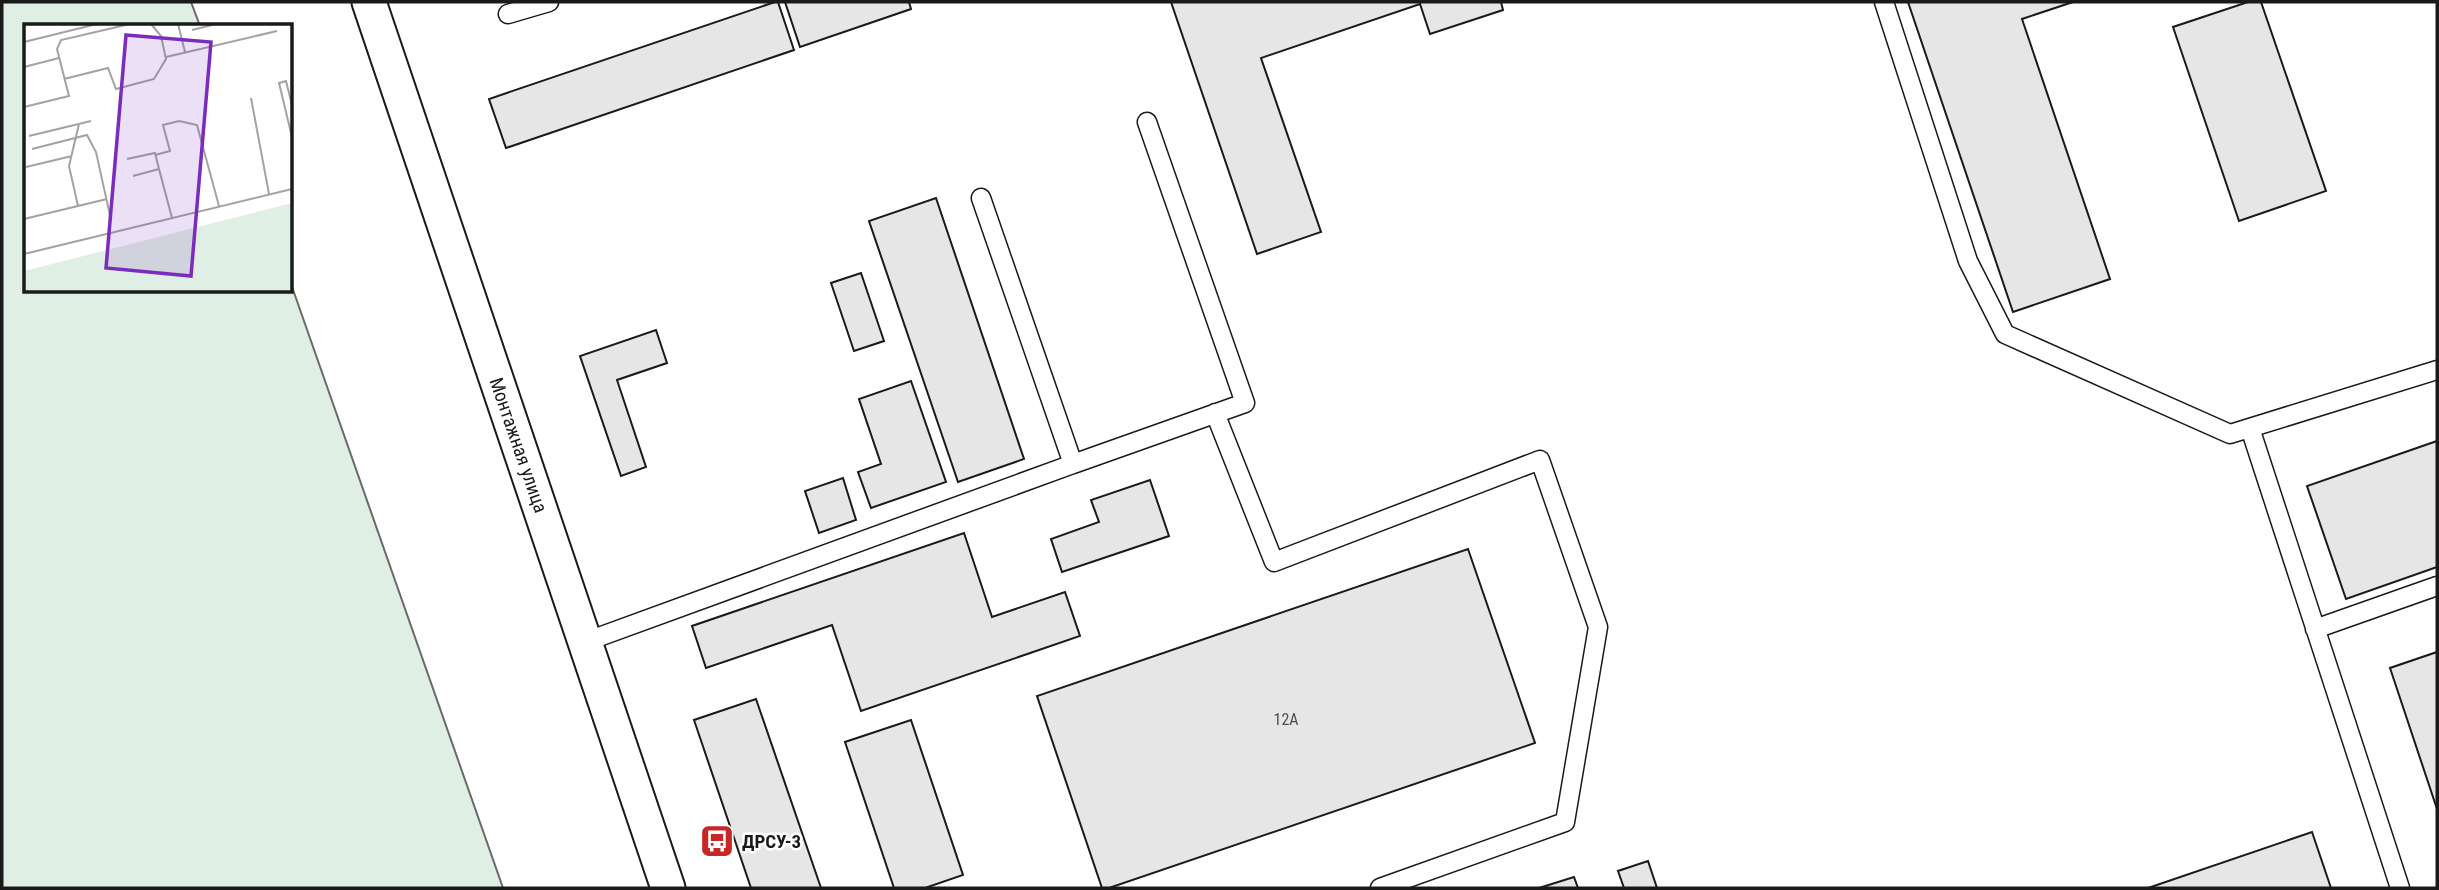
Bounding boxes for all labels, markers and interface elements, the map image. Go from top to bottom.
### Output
inset map [24,24,292,292]
street label: Монтажная улица [485,375,552,516]
house number: 12А [1273,710,1299,729]
bus stop icon: ДРСУ-3 [698,822,736,860]
place label: ДРСУ-3 [742,830,801,853]

